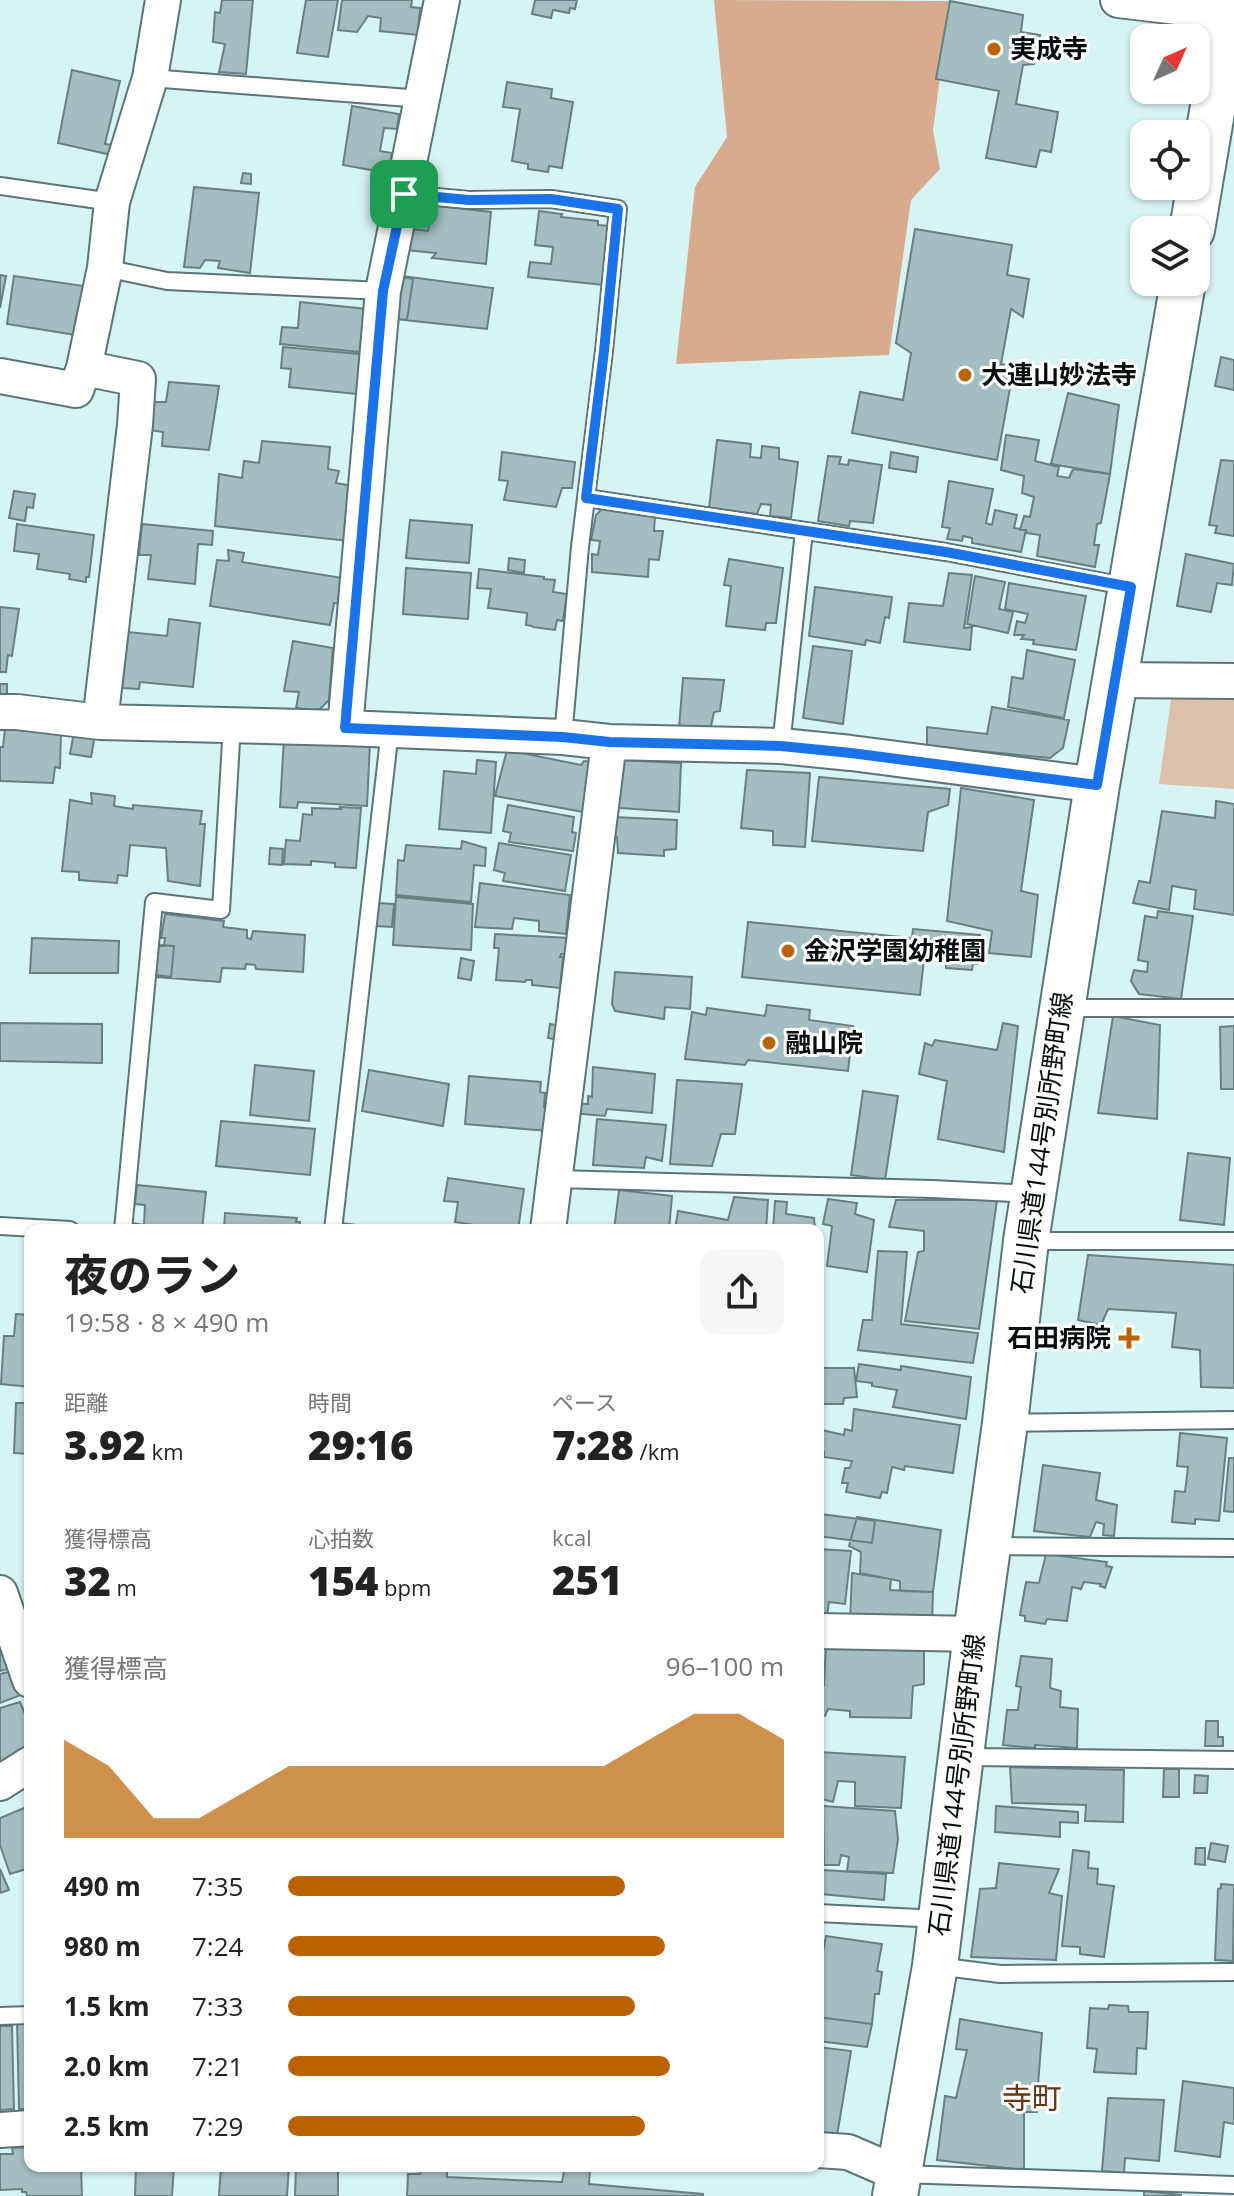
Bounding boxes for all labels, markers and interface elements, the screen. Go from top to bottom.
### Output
north arrow [1130,24,1210,104]
map controls [1130,24,1210,296]
place label: 実成寺 [1010,30,1088,66]
marker: 実成寺 [985,40,1003,58]
button: locate [1130,120,1210,200]
pin [370,160,438,228]
icon: arrive [382,172,426,216]
button: layers [1130,216,1210,296]
place label: 大連山妙法寺 [981,356,1137,392]
marker: 大連山妙法寺 [956,366,974,384]
place label: 金沢学園幼稚園 [804,932,986,968]
marker: 金沢学園幼稚園 [779,942,797,960]
street label: 石川県道144号別所野町線 [1002,990,1080,1296]
place label: 融山院 [785,1024,863,1060]
marker: 融山院 [760,1034,778,1052]
text: 夜のラン [64,1244,240,1304]
button: share [700,1250,784,1334]
text: 19:58 · 8 × 490 m [64,1304,269,1340]
place label: 石田病院 [1007,1319,1111,1355]
marker: 石田病院 [1118,1327,1140,1349]
text: 距離 [64,1387,108,1417]
text: 時間 [308,1387,352,1417]
text: ペース [552,1387,617,1417]
text: 3.92 [64,1417,146,1472]
text: 29:16 [308,1417,413,1472]
text: 7:28 [552,1417,634,1472]
text: km [146,1436,184,1466]
text: /km [634,1436,680,1466]
text: kcal [552,1522,592,1552]
text: 獲得標高 [64,1523,152,1553]
text: 心拍数 [308,1523,374,1553]
text: 251 [552,1552,622,1607]
text: 32 [64,1553,111,1608]
text: 154 [308,1553,378,1608]
text: m [111,1572,137,1602]
text: bpm [378,1572,431,1602]
street label: 石川県道144号別所野町線 [920,1632,992,1938]
text: 96–100 m [666,1648,784,1684]
text: 獲得標高 [64,1650,168,1686]
text: 490 m [64,1868,141,1904]
text: 7:35 [192,1868,243,1904]
text: 980 m [64,1928,141,1964]
text: 7:24 [192,1928,243,1964]
text: 1.5 km [64,1988,150,2024]
text: 7:33 [192,1988,243,2024]
text: 2.0 km [64,2048,150,2084]
text: 7:21 [192,2048,243,2084]
district label: 寺町 [1002,2077,1062,2118]
text: 2.5 km [64,2108,150,2144]
text: 7:29 [192,2108,243,2144]

